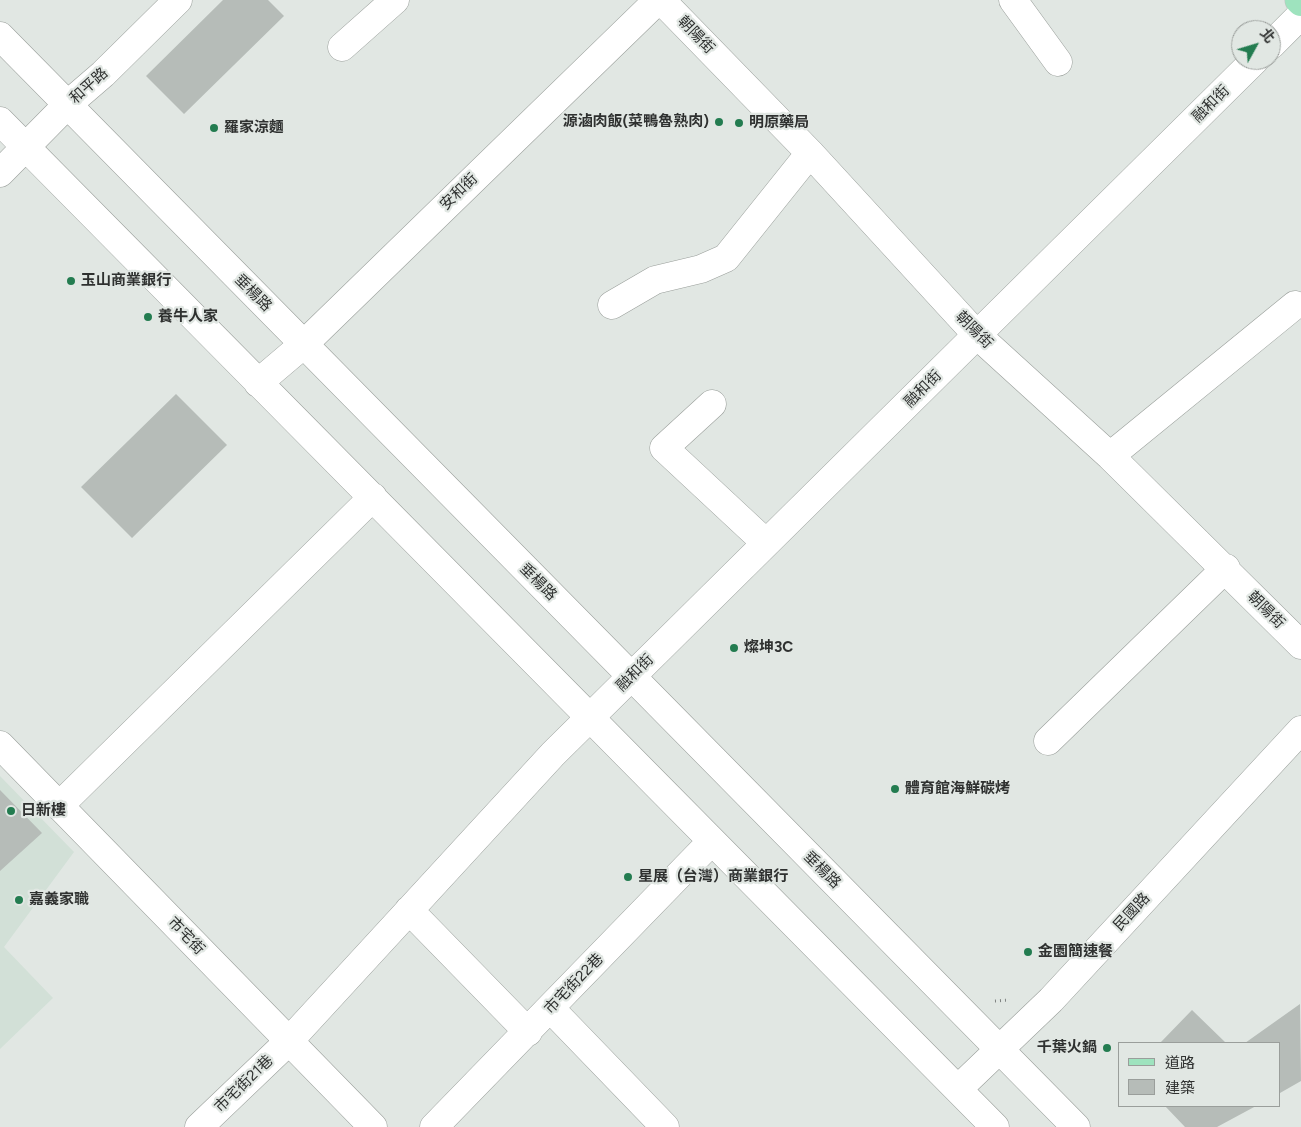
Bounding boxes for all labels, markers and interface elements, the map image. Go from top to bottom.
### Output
street label: 朝陽街 [674,13,718,57]
north arrow [1231,20,1281,70]
text: 北 [1256,25,1278,47]
street label: 和平路 [66,64,112,108]
street label: 融和街 [1189,82,1233,126]
place label: 源滷肉飯(菜鴨魯熟肉) [563,113,709,131]
place label: 明原藥局 [749,114,809,132]
marker: 源滷肉飯(菜鴨魯熟肉) [713,116,725,128]
marker: 明原藥局 [733,117,745,129]
place label: 羅家涼麵 [224,119,284,137]
marker: 羅家涼麵 [208,122,220,134]
street label: 安和街 [437,170,481,214]
street label: 垂楊路 [231,271,275,315]
place label: 玉山商業銀行 [81,272,171,290]
marker: 玉山商業銀行 [65,275,77,287]
place label: 養牛人家 [158,308,218,326]
street label: 朝陽街 [952,308,996,352]
marker: 養牛人家 [142,311,154,323]
street label: 融和街 [901,367,945,411]
street label: 垂楊路 [516,560,560,604]
street label: 朝陽街 [1244,588,1288,632]
place label: 燦坤3C [744,639,793,657]
marker: 燦坤3C [728,642,740,654]
street label: 融和街 [613,651,657,695]
place label: 體育館海鮮碳烤 [905,780,1010,798]
marker: 體育館海鮮碳烤 [889,783,901,795]
place label: 日新樓 [21,802,66,820]
marker: 日新樓 [5,805,17,817]
street label: 垂楊路 [800,848,844,892]
place label: 星展（台灣）商業銀行 [638,868,788,886]
marker: 星展（台灣）商業銀行 [622,871,634,883]
street label: 民國路 [1110,889,1154,935]
place label: 嘉義家職 [29,891,89,909]
marker: 嘉義家職 [13,894,25,906]
street label: 市宅街 [164,914,208,958]
place label: 金園簡速餐 [1038,943,1113,961]
marker: 金園簡速餐 [1022,946,1034,958]
street label: 市宅街22巷 [541,950,607,1018]
place label: 千葉火鍋 [1037,1039,1097,1057]
marker: 千葉火鍋 [1101,1042,1113,1054]
legend [1118,1042,1281,1107]
street label: 市宅街21巷 [211,1052,277,1116]
text: 道路 [1165,1054,1195,1072]
text: 建築 [1165,1079,1195,1097]

